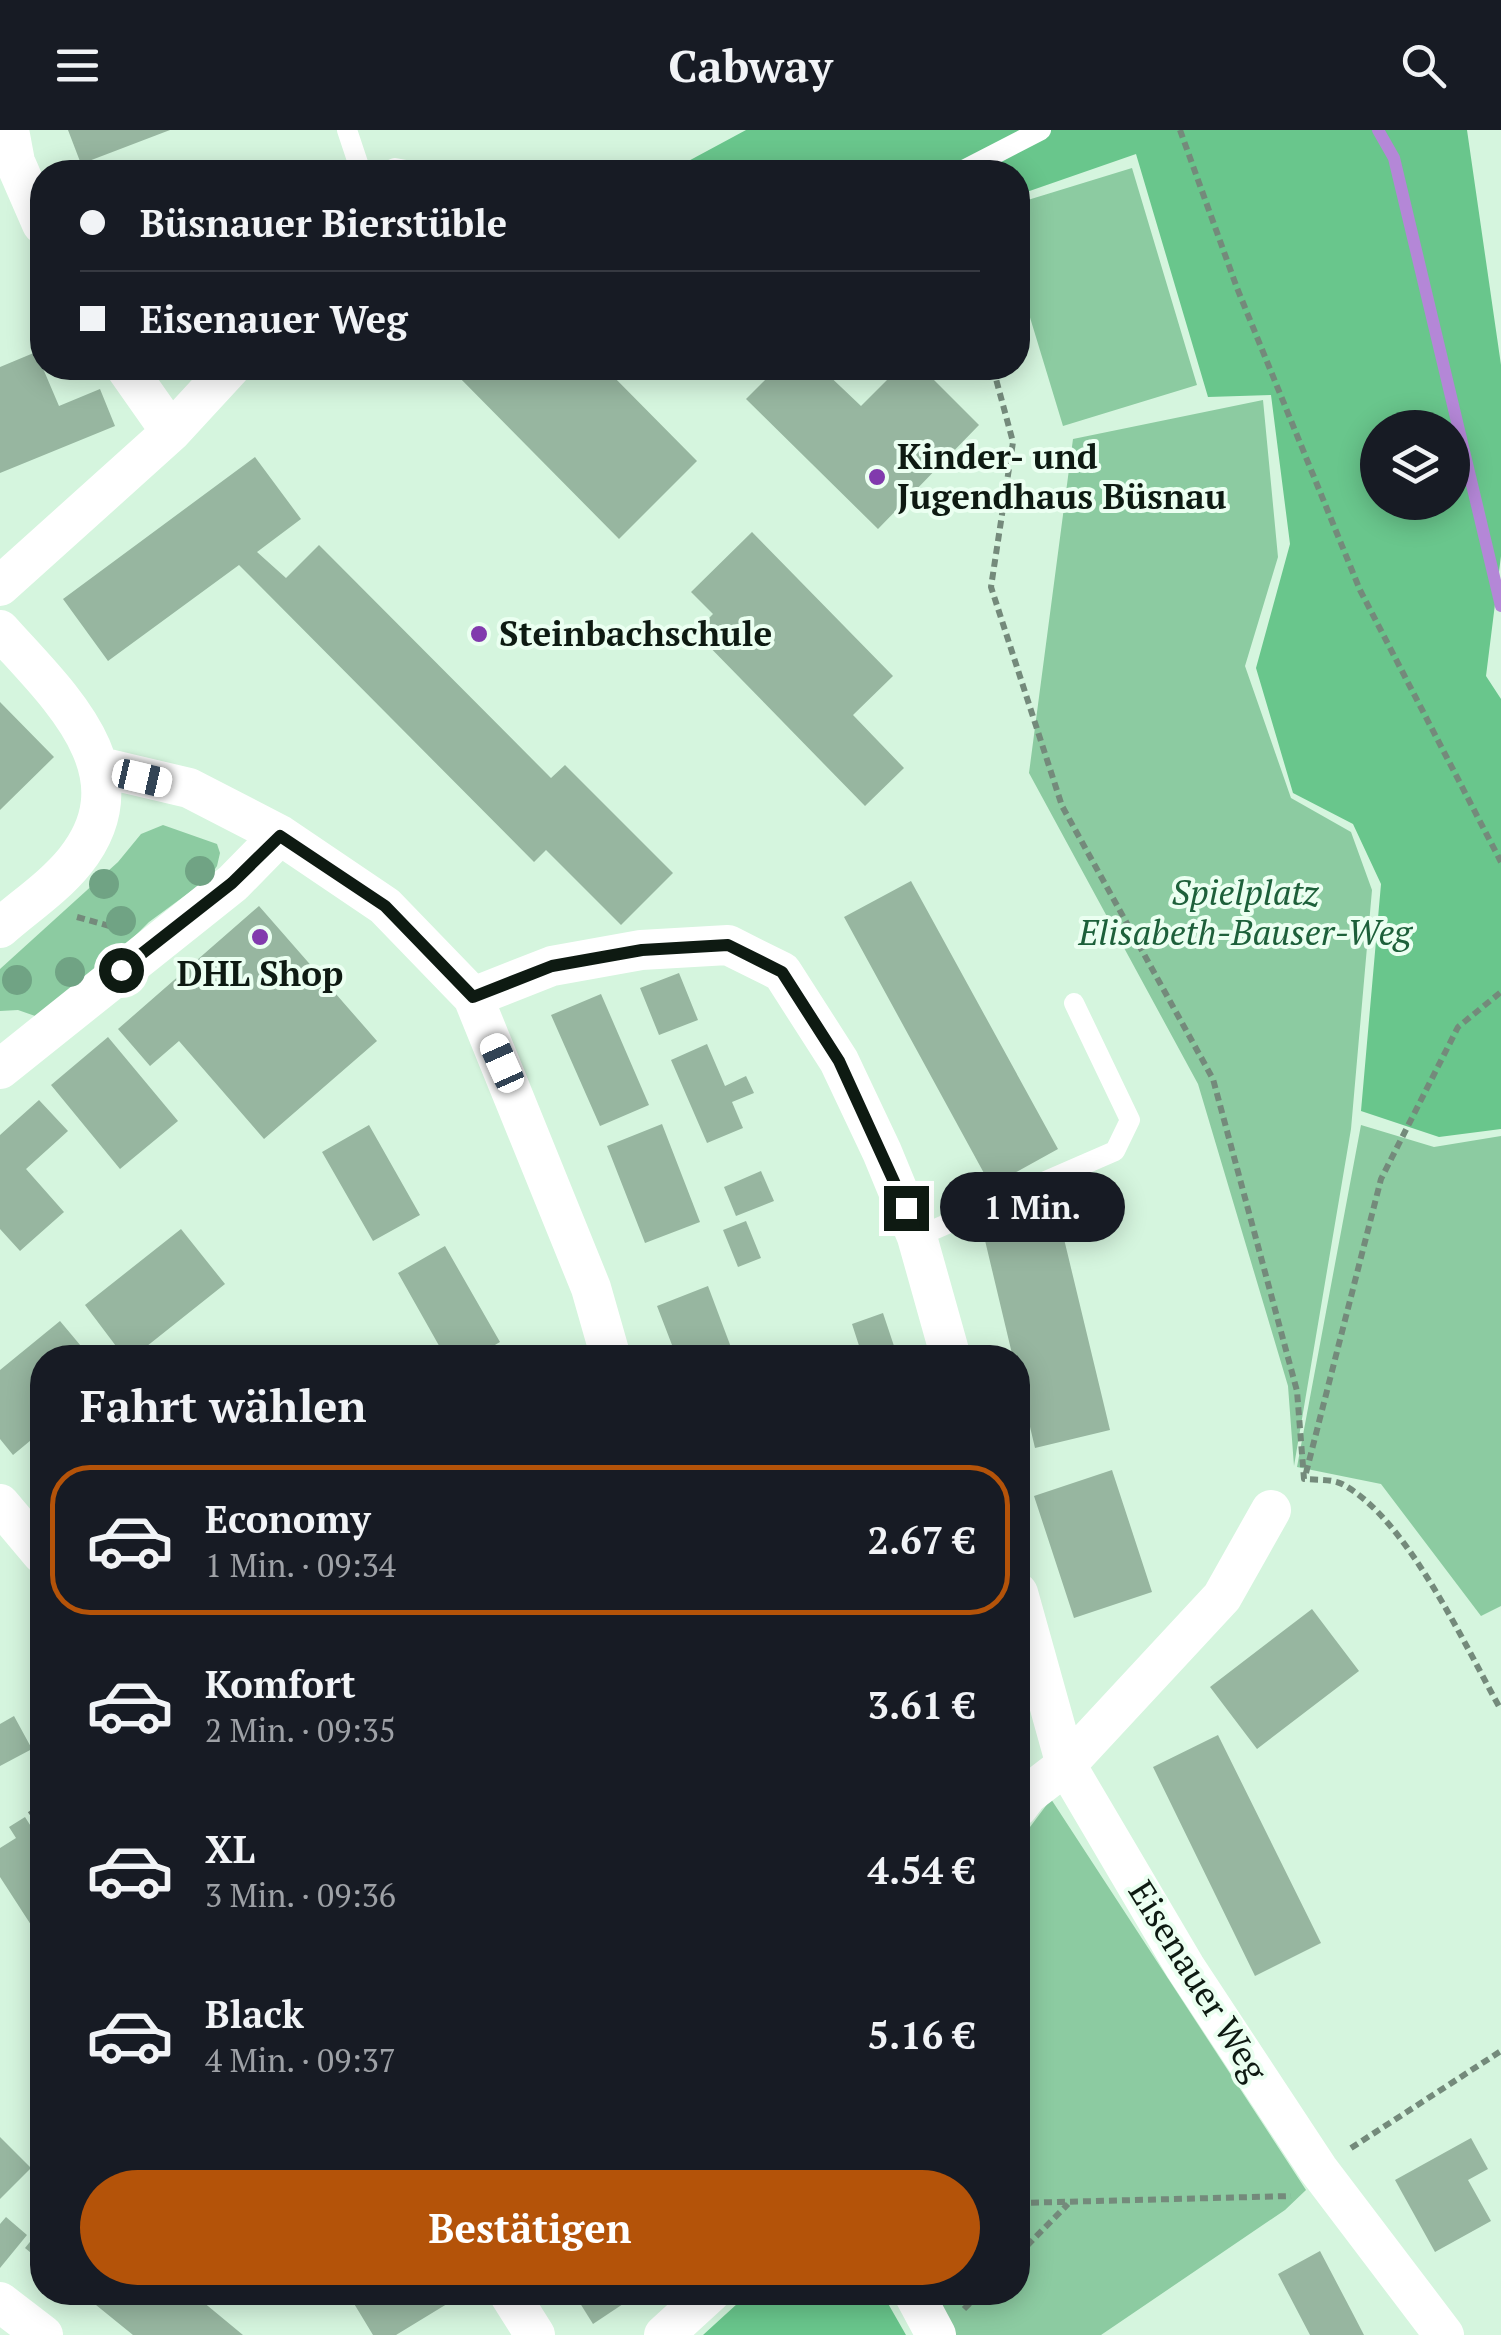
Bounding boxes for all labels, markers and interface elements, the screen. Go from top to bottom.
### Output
text: Cabway [668,35,833,95]
icon: menu [50,38,105,93]
icon: search [1396,38,1451,93]
text: Büsnauer Bierstüble [140,198,507,248]
text: Eisenauer Weg [140,294,408,344]
map controls [1360,410,1470,520]
button: layers [1360,410,1470,520]
place label: Kinder- und Jugendhaus Büsnau [897,433,1227,519]
marker: Kinder- und Jugendhaus Büsnau [866,466,888,488]
place label: Steinbachschule [499,610,772,656]
marker: Steinbachschule [468,623,490,645]
car [109,757,175,799]
park label: Spielplatz Elisabeth-Bauser-Weg [1078,869,1413,955]
marker: DHL Shop [249,926,271,948]
route start [99,948,144,993]
place label: DHL Shop [177,950,343,996]
car [476,1029,528,1097]
callout: 1 Min. [941,1173,1126,1243]
route end [884,1186,929,1231]
text: 1 Min. [984,1186,1081,1228]
text: Fahrt wählen [80,1375,366,1435]
text: Economy [205,1494,371,1544]
icon: car [85,1495,175,1585]
text: 2.67 € [868,1515,975,1565]
text: 1 Min. · 09:34 [205,1544,396,1586]
text: Komfort [205,1659,356,1709]
icon: car [85,1660,175,1750]
text: 3.61 € [868,1680,975,1730]
text: 2 Min. · 09:35 [205,1709,396,1751]
text: XL [205,1824,255,1874]
icon: car [85,1825,175,1915]
text: 4.54 € [868,1845,975,1895]
street label: Eisenauer Weg [1119,1872,1279,2090]
text: 3 Min. · 09:36 [205,1874,396,1916]
text: Black [205,1989,304,2039]
icon: car [85,1990,175,2080]
text: 5.16 € [868,2010,975,2060]
text: 4 Min. · 09:37 [205,2039,396,2081]
button: Bestätigen [80,2170,980,2285]

